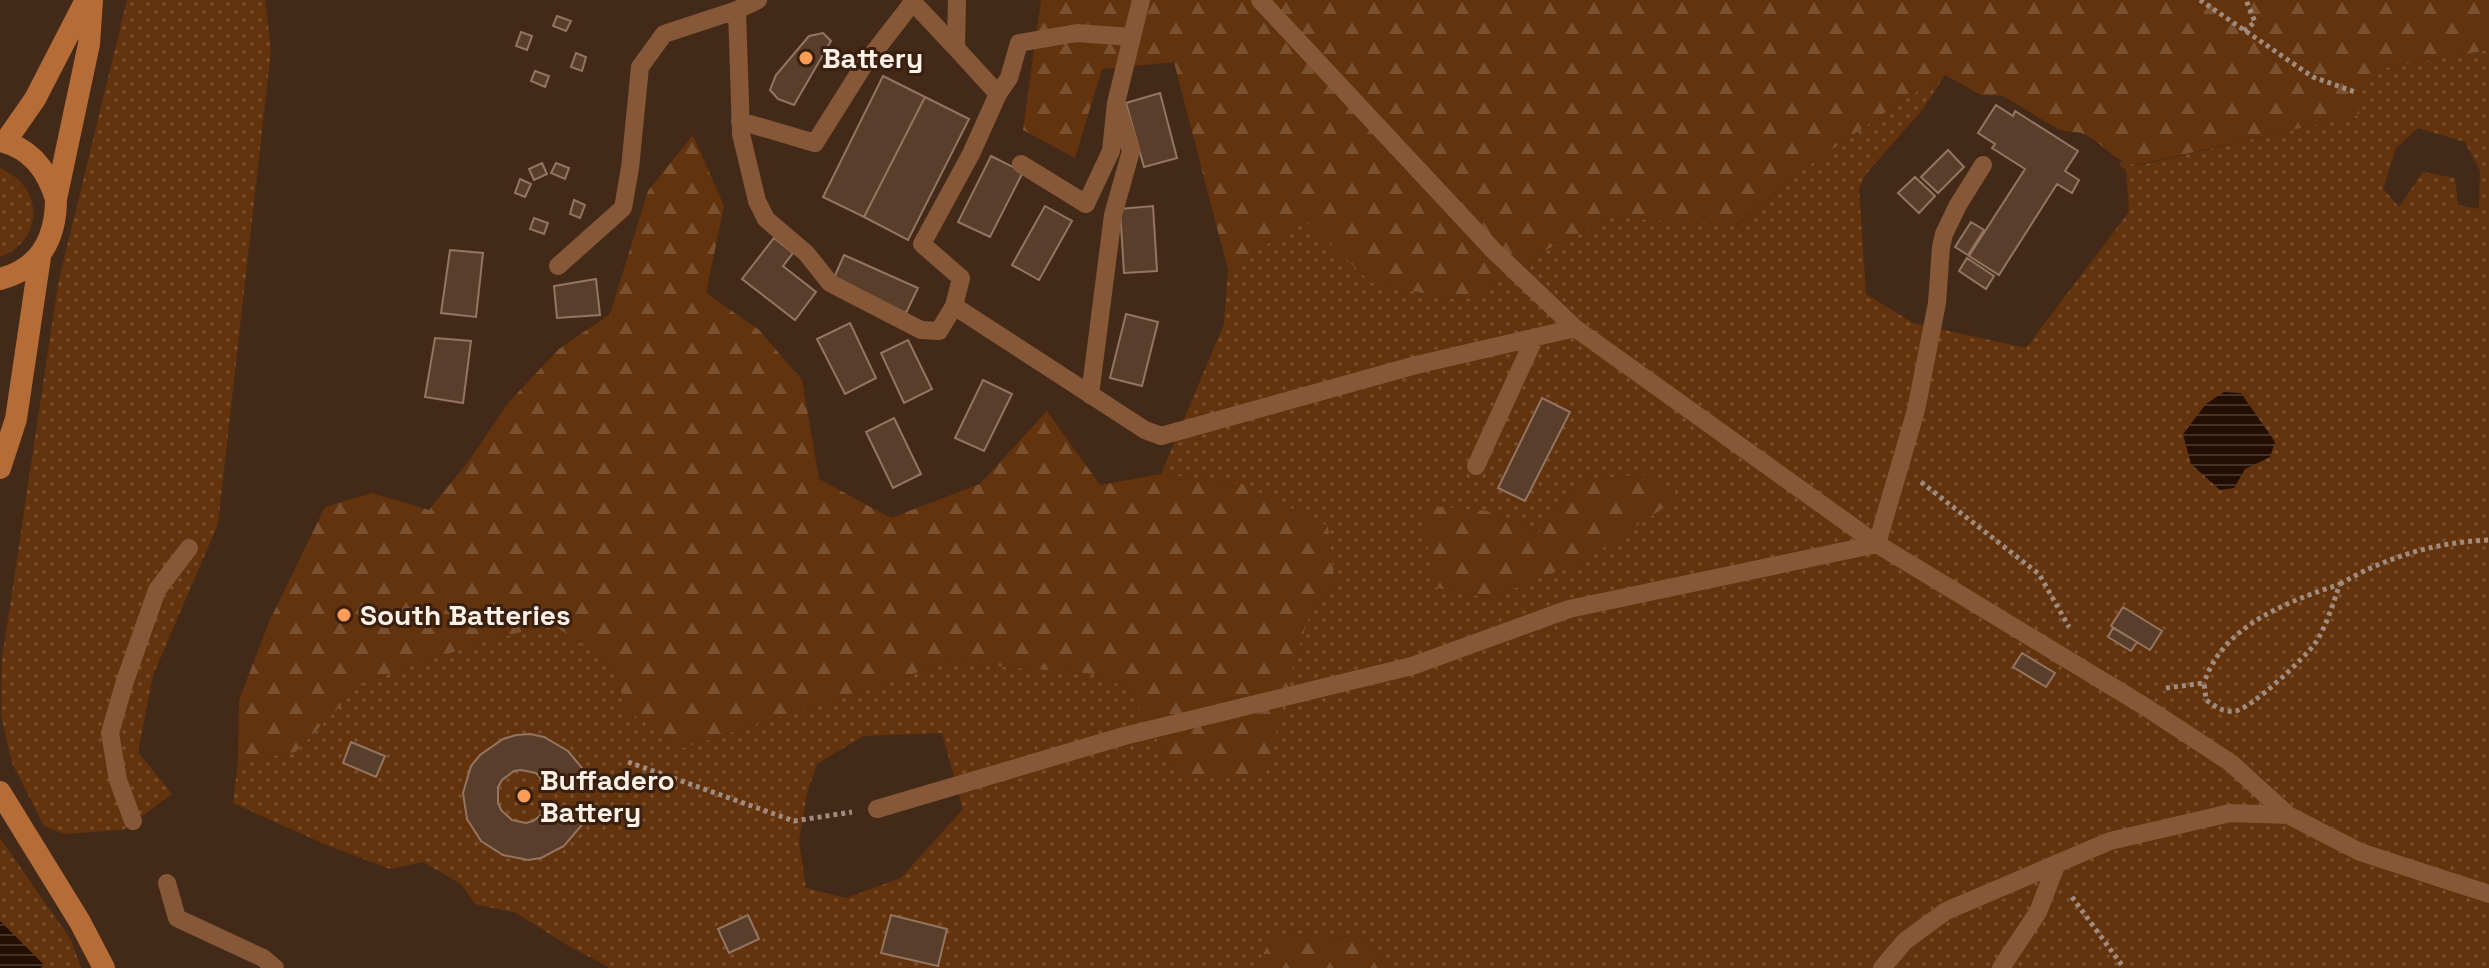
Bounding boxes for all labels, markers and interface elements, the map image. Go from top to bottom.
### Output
place label: Battery [822,40,923,76]
marker: Battery [797,49,815,67]
place label: South Batteries [360,597,571,633]
marker: South Batteries [335,606,353,624]
place label: Buffadero Battery [540,762,675,830]
marker: Buffadero Battery [515,787,533,805]

